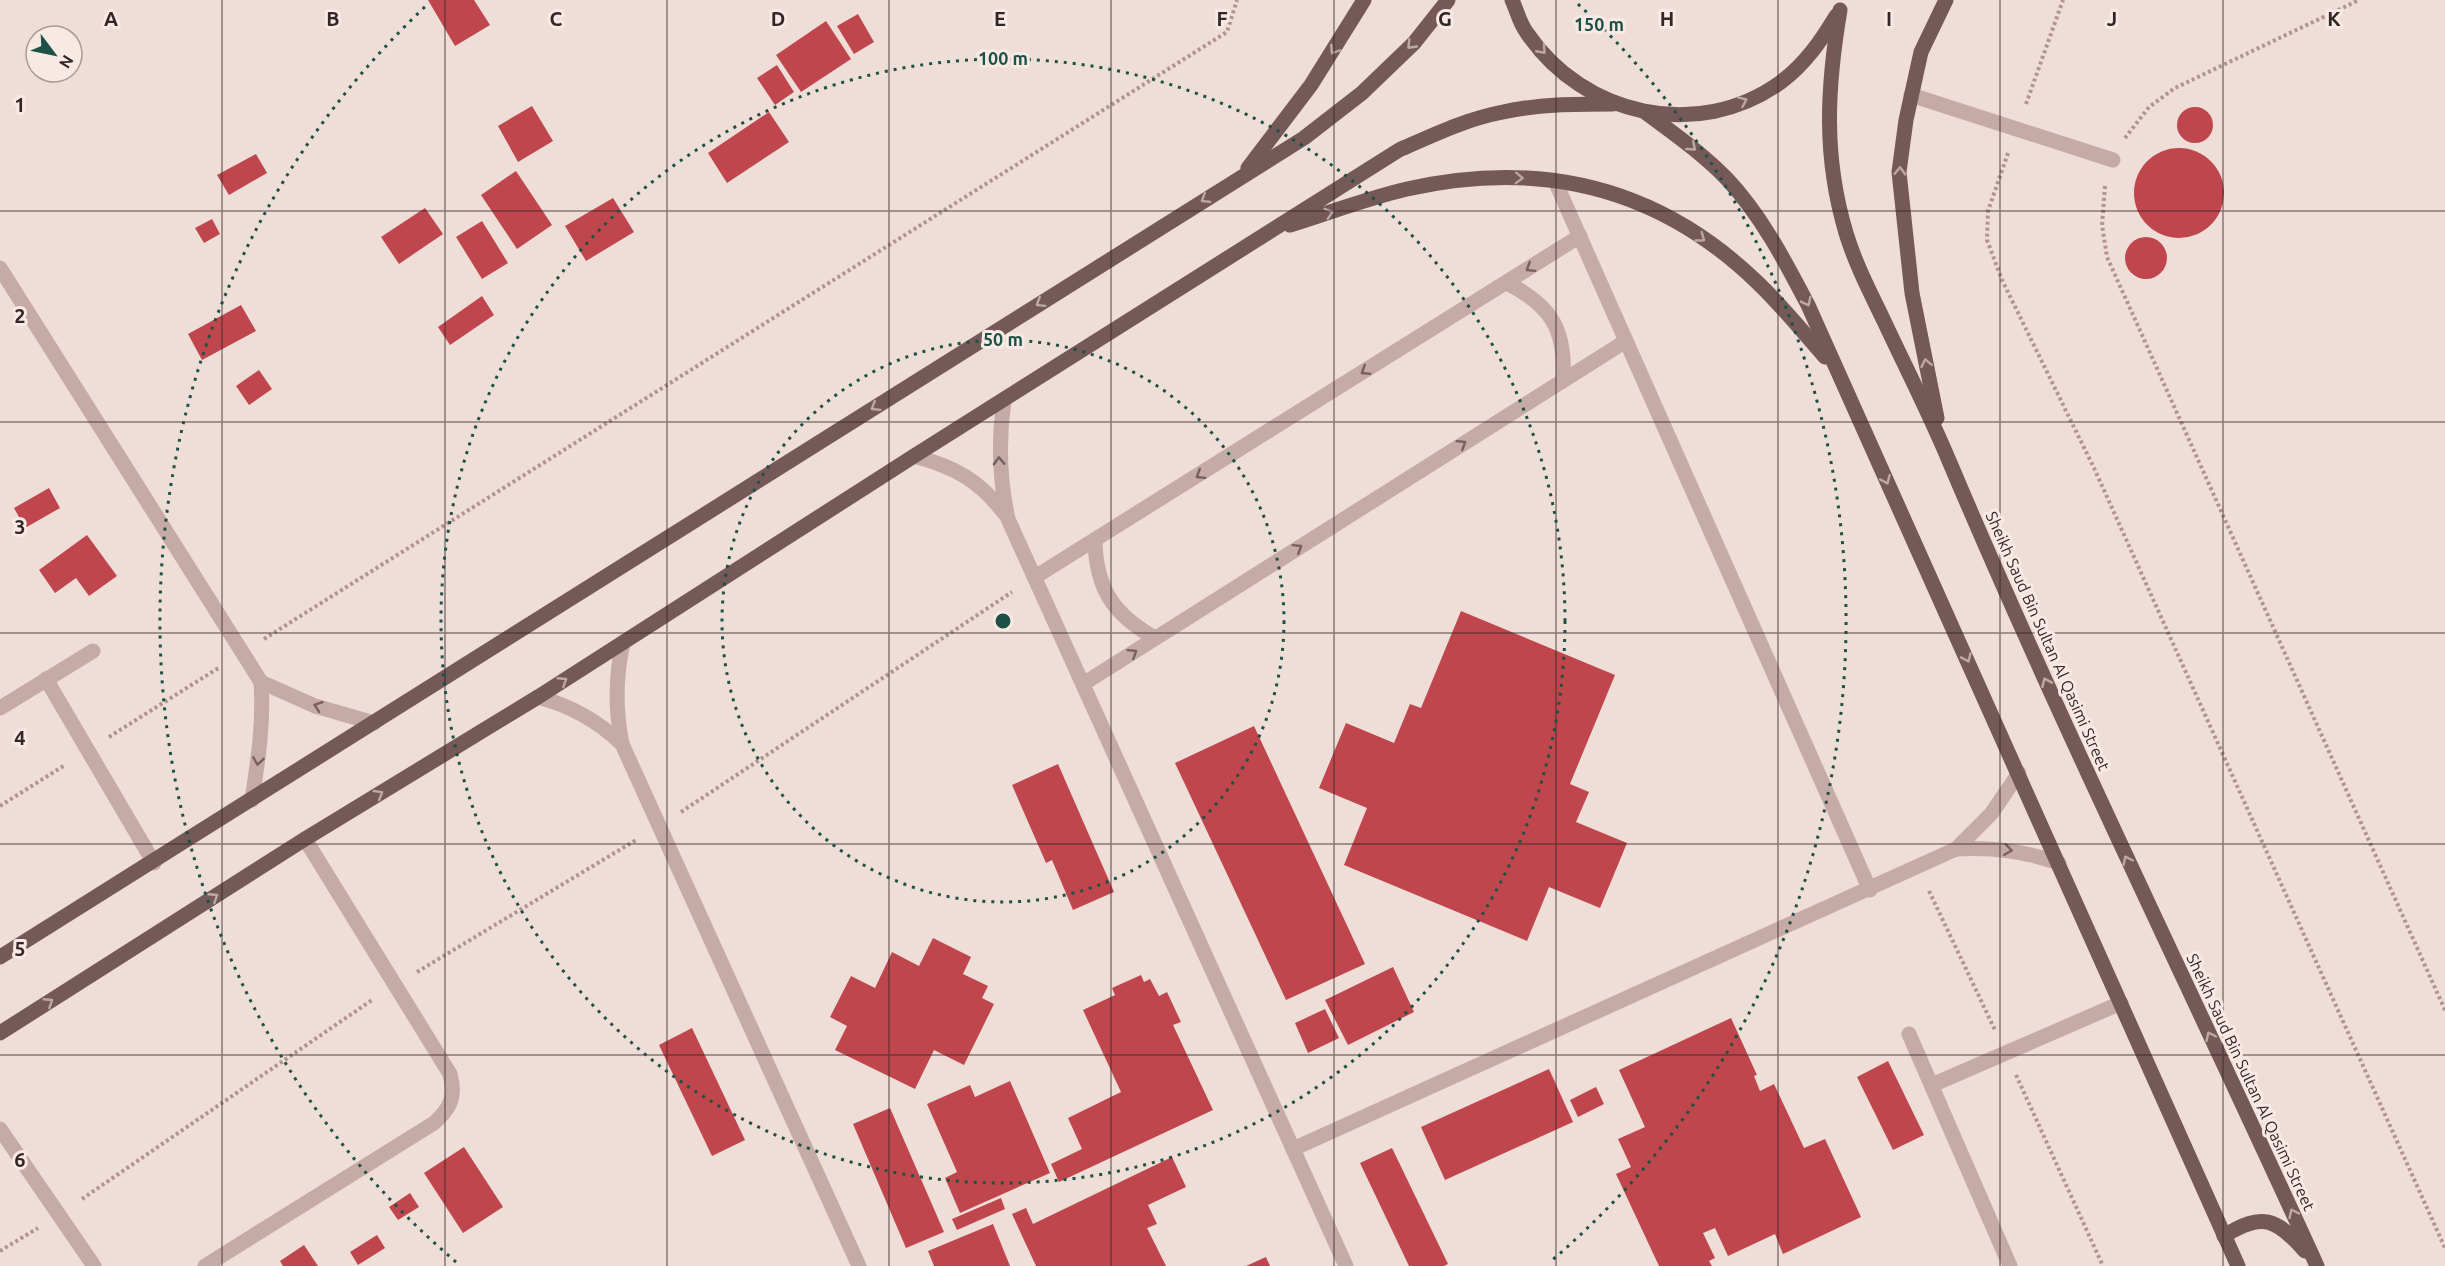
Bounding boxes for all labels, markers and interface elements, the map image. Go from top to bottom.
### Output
text: A [104,7,118,30]
text: B [326,7,340,30]
text: C [550,7,563,30]
text: D [771,7,785,30]
text: E [994,7,1006,30]
text: F [1216,7,1228,30]
text: G [1438,7,1452,30]
text: H [1660,7,1674,30]
text: I [1886,7,1892,30]
text: J [2107,7,2117,30]
text: K [2327,7,2341,30]
text: 150 m [1574,14,1624,34]
north arrow [24,24,84,84]
one-way arrow [1407,38,1418,49]
one-way arrow [1535,43,1546,54]
one-way arrow [1329,44,1341,54]
text: 100 m [978,48,1028,68]
text: N [56,52,78,72]
text: 1 [14,93,26,116]
one-way arrow [1737,96,1748,108]
one-way arrow [1685,140,1696,151]
one-way arrow [1894,166,1907,175]
one-way arrow [1515,172,1524,184]
one-way arrow [1201,192,1212,203]
one-way arrow [1323,208,1334,220]
one-way arrow [1695,230,1706,241]
one-way arrow [1526,260,1537,271]
one-way arrow [1036,295,1046,307]
one-way arrow [1799,296,1811,307]
text: 2 [14,304,26,327]
text: 50 m [983,329,1023,349]
one-way arrow [1920,359,1933,369]
one-way arrow [1361,364,1371,376]
one-way arrow [871,399,881,411]
one-way arrow [1456,441,1467,452]
one-way arrow [993,457,1006,466]
one-way arrow [1196,467,1206,479]
one-way arrow [1879,474,1891,485]
street label: Sheikh Saud Bin Sultan Al Qasimi Street [1983,509,2114,774]
text: 3 [14,515,26,538]
one-way arrow [1291,545,1302,556]
centre of rings [993,611,1013,631]
one-way arrow [1126,649,1137,660]
one-way arrow [1959,652,1971,663]
one-way arrow [556,677,567,688]
one-way arrow [2042,678,2054,689]
one-way arrow [313,701,324,713]
text: 4 [14,726,26,749]
one-way arrow [253,756,265,766]
one-way arrow [373,789,383,801]
one-way arrow [2004,843,2013,856]
one-way arrow [2123,855,2135,866]
one-way arrow [207,893,218,904]
text: 5 [14,937,26,960]
street label: Sheikh Saud Bin Sultan Al Qasimi Street [2183,951,2319,1214]
one-way arrow [42,998,53,1009]
one-way arrow [2205,1032,2217,1043]
text: 6 [14,1148,26,1171]
one-way arrow [2288,1208,2300,1219]

